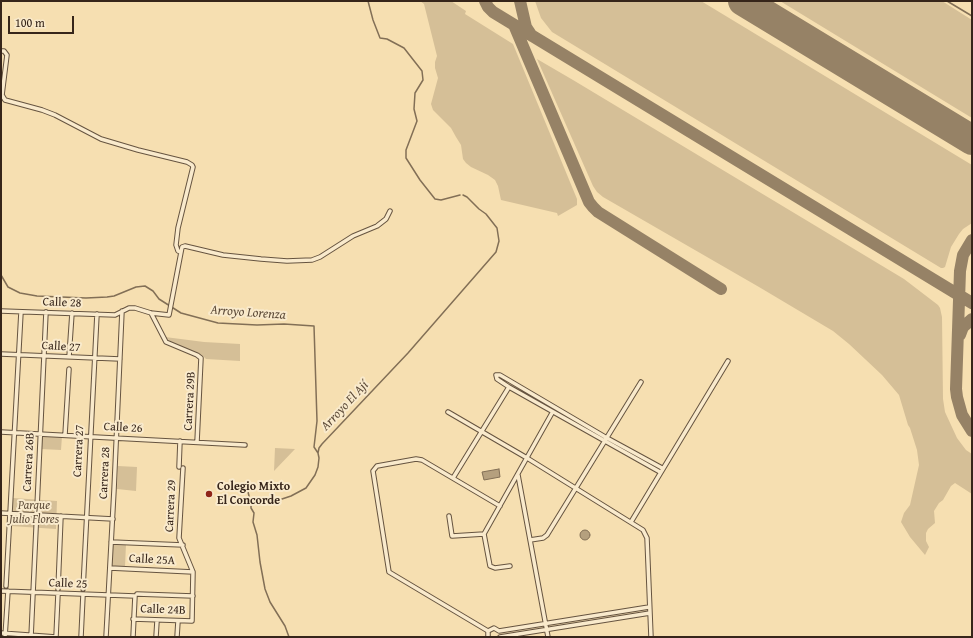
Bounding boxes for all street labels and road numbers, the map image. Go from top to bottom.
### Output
street label: Calle 28 [42,295,82,311]
street label: Calle 27 [41,339,81,355]
street label: Carrera 29B [181,371,199,431]
street label: Calle 26 [103,420,143,436]
street label: Carrera 27 [70,425,88,477]
street label: Carrera 26B [20,432,38,492]
street label: Carrera 28 [96,447,114,499]
street label: Carrera 29 [162,480,180,532]
street label: Calle 25A [129,552,175,568]
street label: Calle 25 [48,576,88,592]
street label: Calle 24B [140,602,186,618]

